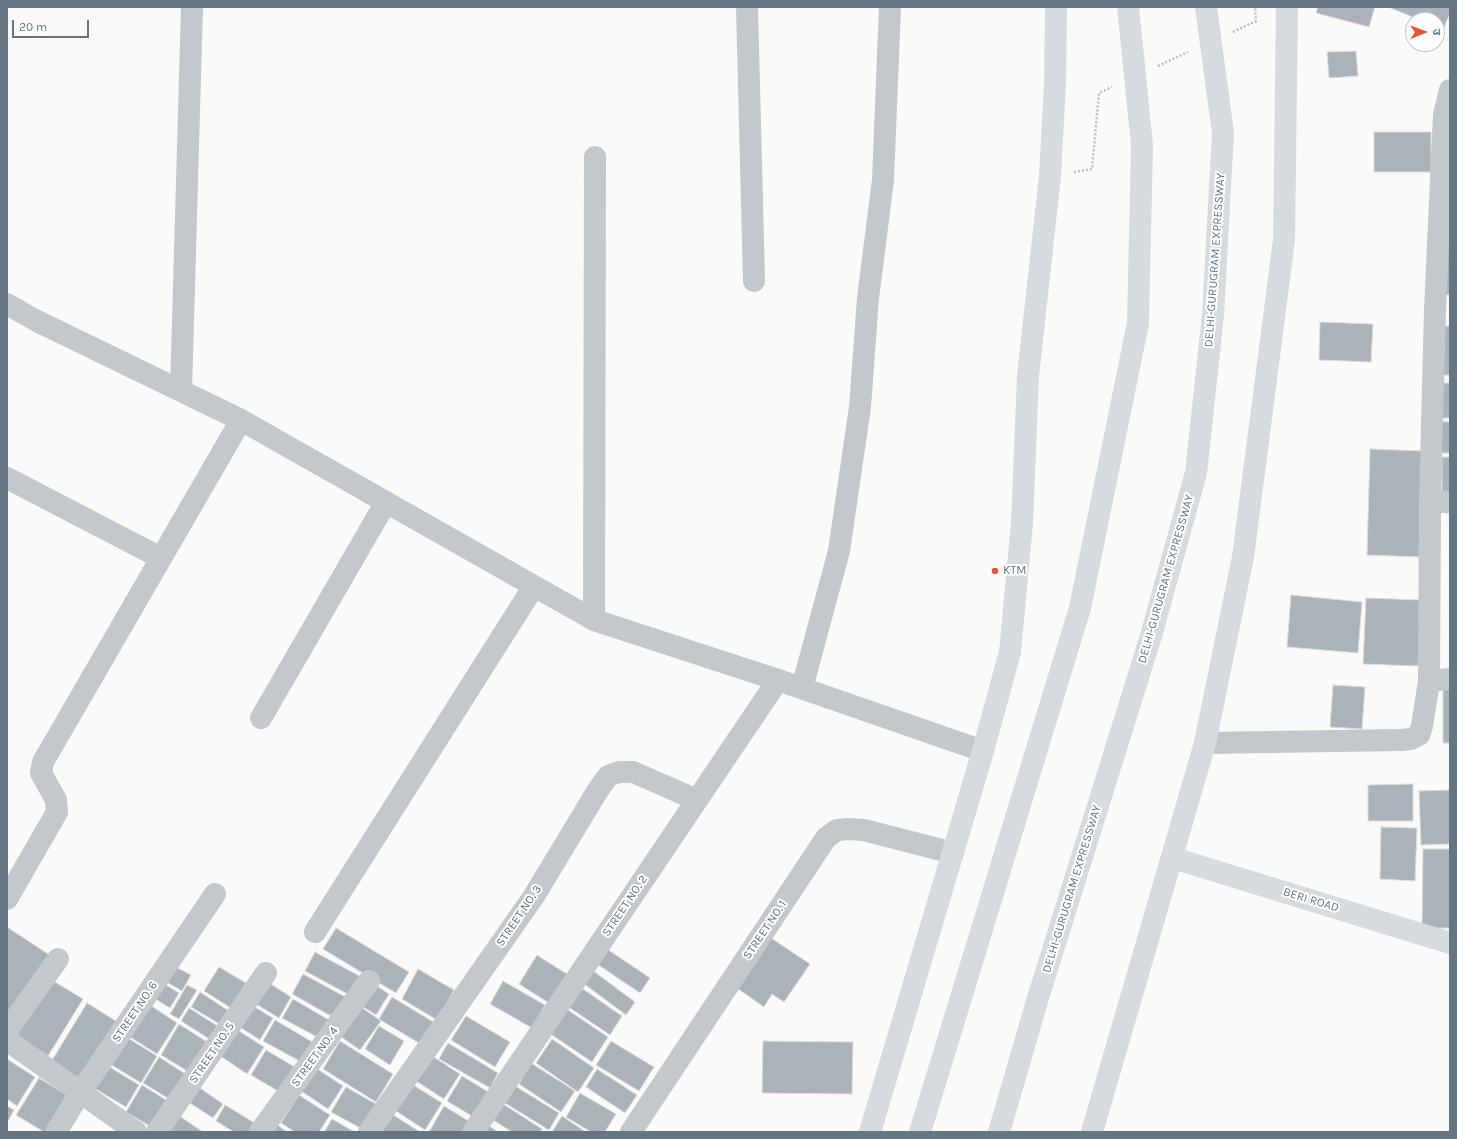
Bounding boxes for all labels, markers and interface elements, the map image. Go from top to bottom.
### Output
scale bar [14,12,91,38]
north arrow [1405,12,1445,52]
text: 20 m [19,20,47,34]
text: उ [1430,28,1443,35]
street label: DELHI-GURUGRAM EXPRESSWAY [1202,172,1228,348]
street label: DELHI-GURUGRAM EXPRESSWAY [1135,493,1197,665]
place label: KTM [1003,564,1026,578]
marker: KTM [990,566,1000,576]
street label: DELHI-GURUGRAM EXPRESSWAY [1040,803,1104,975]
street label: STREET NO. 2 [599,873,651,939]
street label: STREET NO. 3 [493,883,545,949]
street label: BERI ROAD [1281,885,1341,915]
street label: STREET NO. 1 [740,898,790,962]
street label: STREET NO. 6 [109,979,161,1045]
street label: STREET NO. 5 [186,1020,238,1086]
street label: STREET NO. 4 [288,1024,342,1090]

